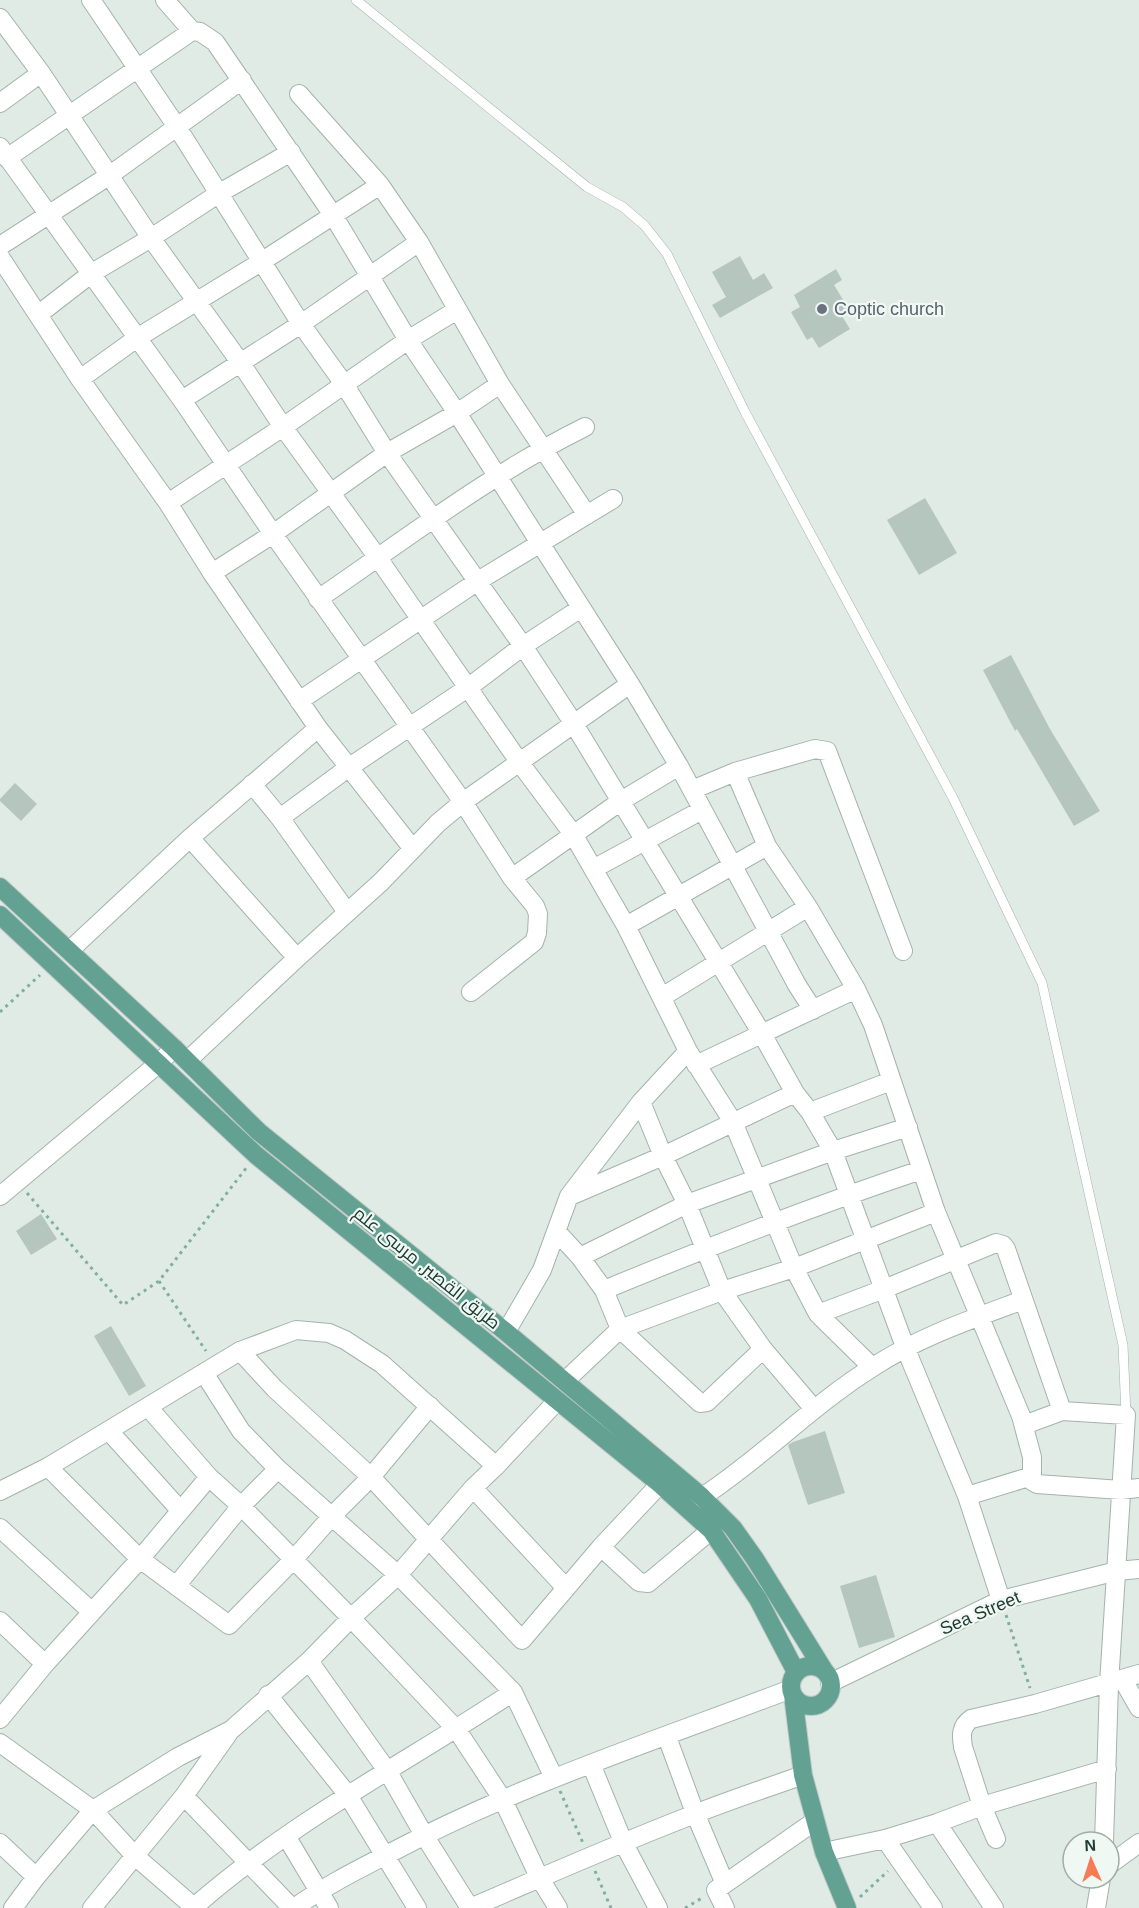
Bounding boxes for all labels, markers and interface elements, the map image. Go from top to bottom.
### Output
place label: Coptic church [834,299,944,319]
marker: Coptic church [815,302,829,316]
street label: طريق القصير, مرسى علم [349,1203,504,1335]
street label: Sea Street [937,1587,1023,1639]
north arrow [1061,1830,1121,1890]
text: N [1084,1837,1096,1854]

